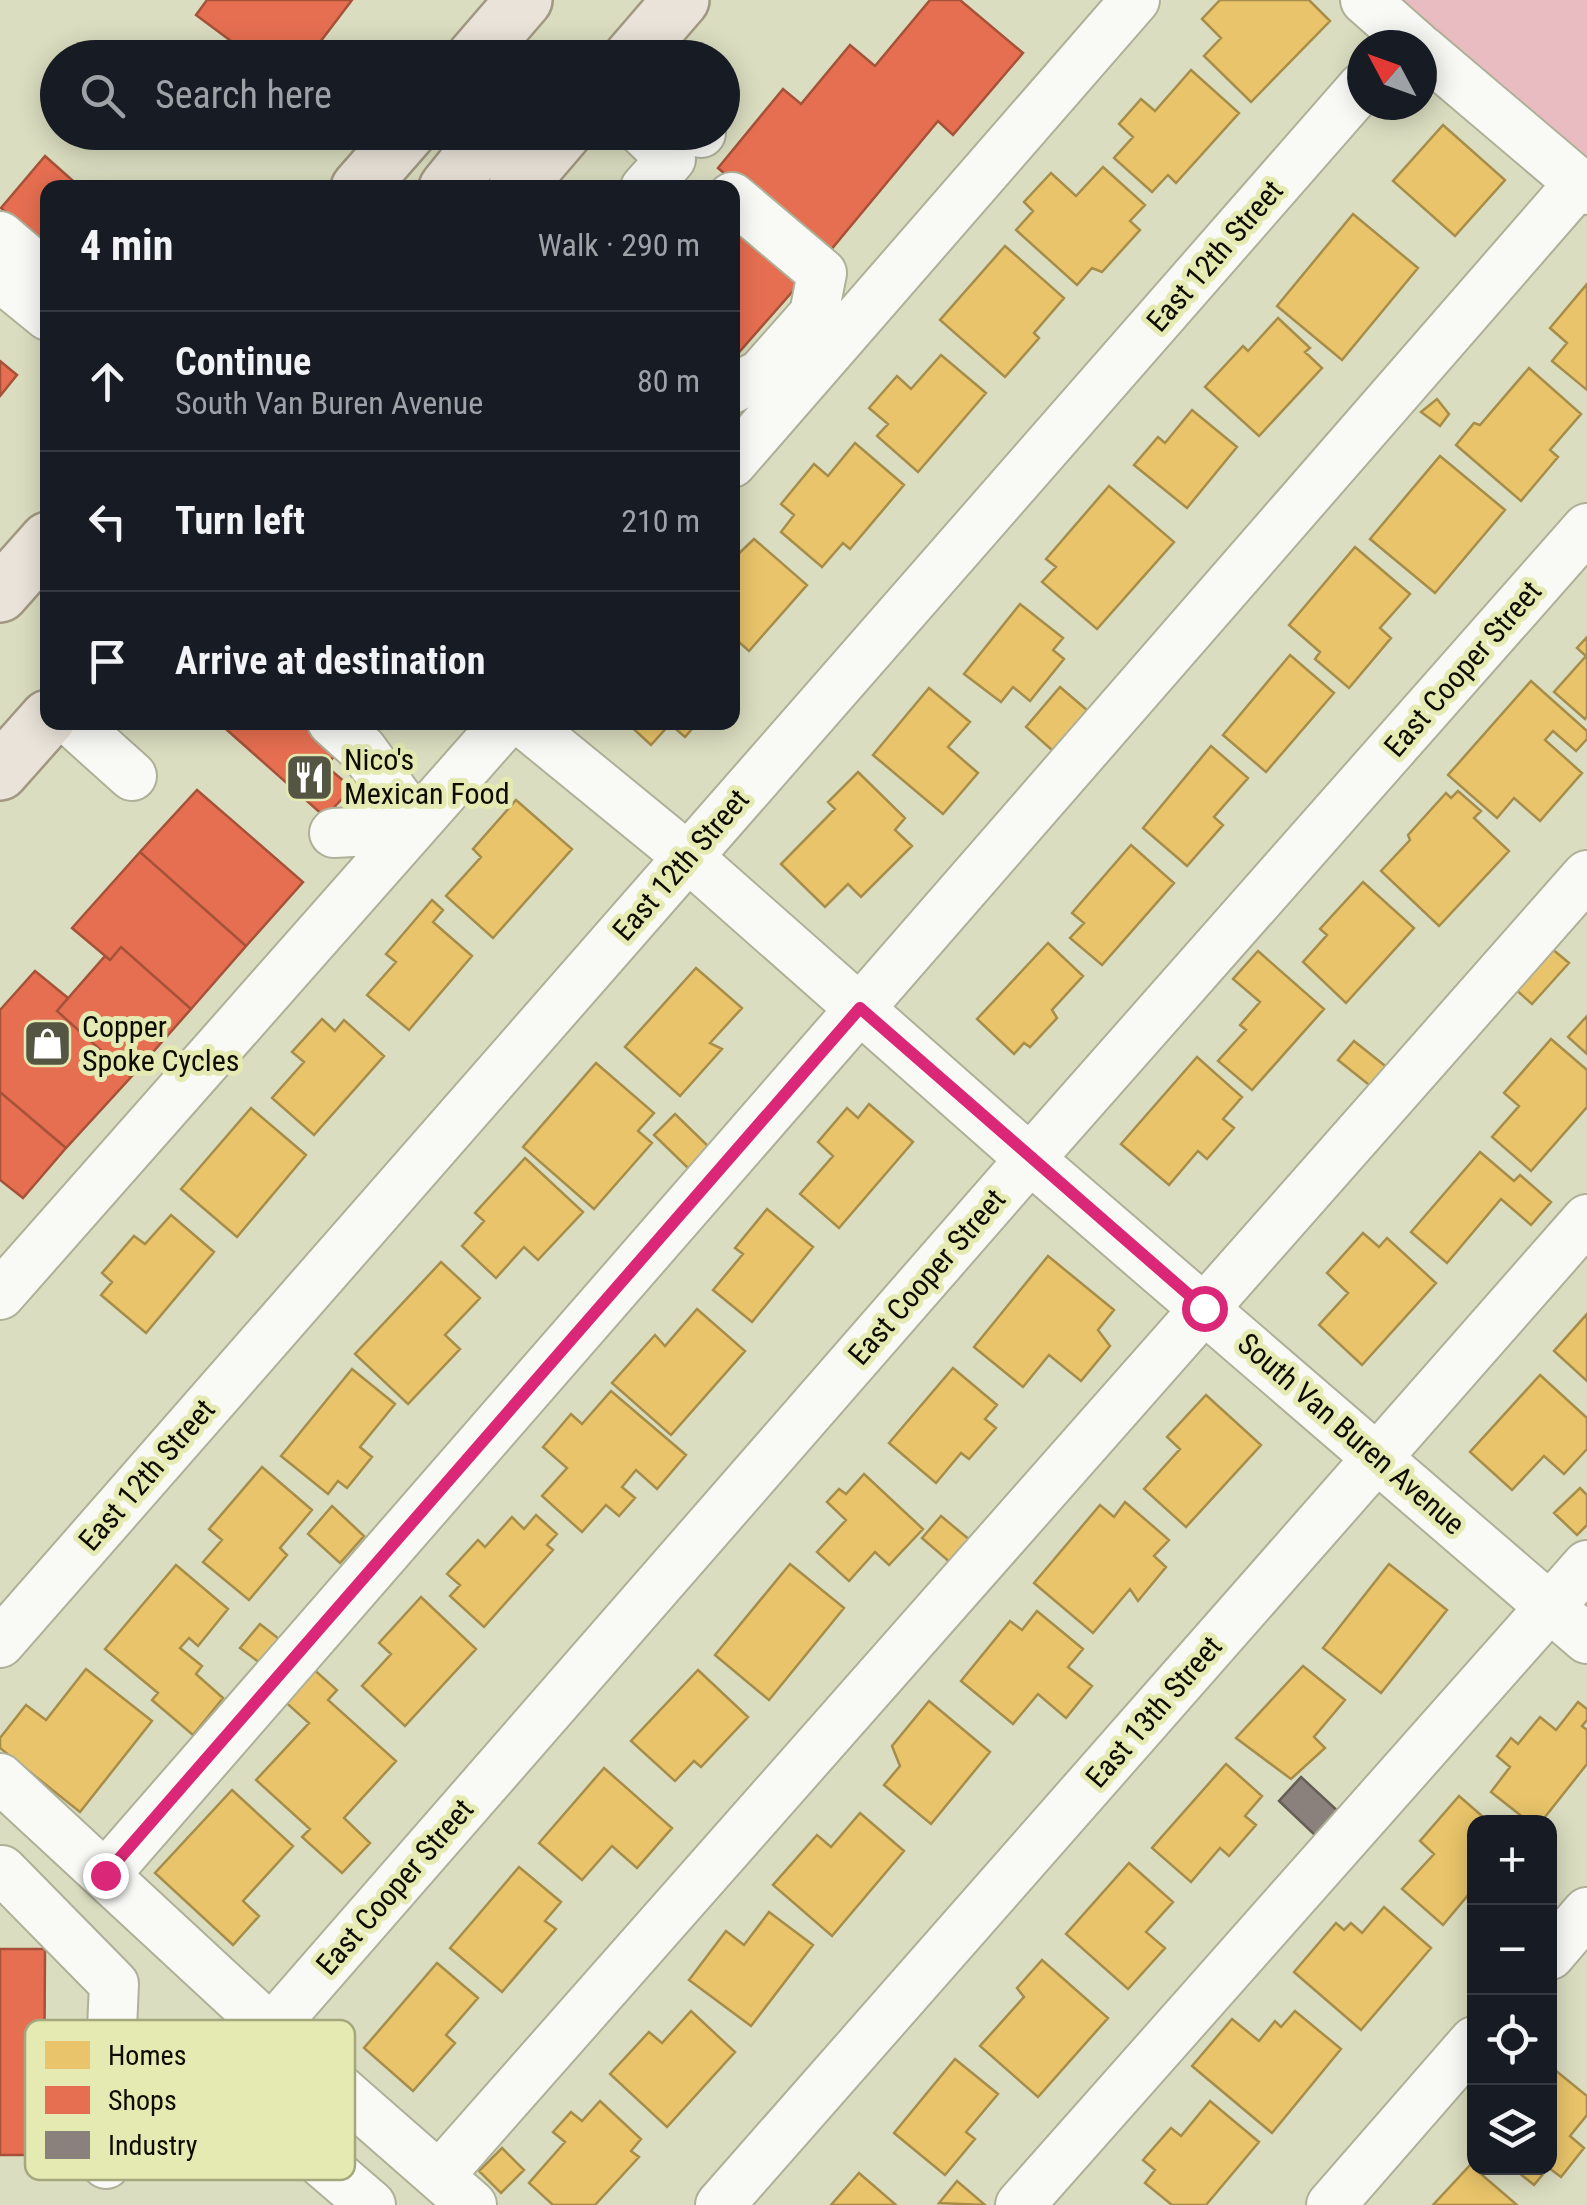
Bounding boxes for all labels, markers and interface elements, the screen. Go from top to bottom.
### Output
north arrow [1347,30,1437,120]
search box [40,40,740,150]
icon: search [75,68,130,123]
text: Search here [155,73,332,117]
street label: East 12th Street [1139,173,1290,338]
text: 4 min [80,221,173,270]
text: Walk · 290 m [538,226,700,264]
text: Continue [175,340,311,384]
icon: ahead [80,354,135,409]
text: 80 m [637,362,700,400]
text: South Van Buren Avenue [175,384,483,422]
icon: left [80,494,135,549]
text: Turn left [175,499,305,543]
text: 210 m [621,502,700,540]
street label: East Cooper Street [1377,574,1548,764]
icon: arrive [80,634,135,689]
text: Arrive at destination [175,639,485,683]
place label: Nico's Mexican Food [344,742,510,811]
restaurant icon: Nico's Mexican Food [283,751,335,803]
street label: East 12th Street [605,782,756,947]
place label: Copper Spoke Cycles [82,1009,239,1078]
shop icon: Copper Spoke Cycles [21,1018,73,1070]
street label: East Cooper Street [841,1182,1012,1372]
route start [1182,1286,1228,1332]
street label: South Van Buren Avenue [1231,1326,1472,1542]
street label: East 12th Street [71,1392,222,1557]
street label: East 13th Street [1078,1629,1229,1794]
street label: East Cooper Street [309,1792,480,1982]
map controls [1467,1815,1557,2175]
button: + [1467,1815,1557,1905]
route end [83,1853,129,1899]
button: − [1467,1905,1557,1995]
button: locate [1467,1995,1557,2085]
legend [25,2020,355,2180]
text: Homes [108,2039,186,2072]
text: Shops [108,2084,177,2117]
button: layers [1467,2085,1557,2175]
text: Industry [108,2129,198,2162]

